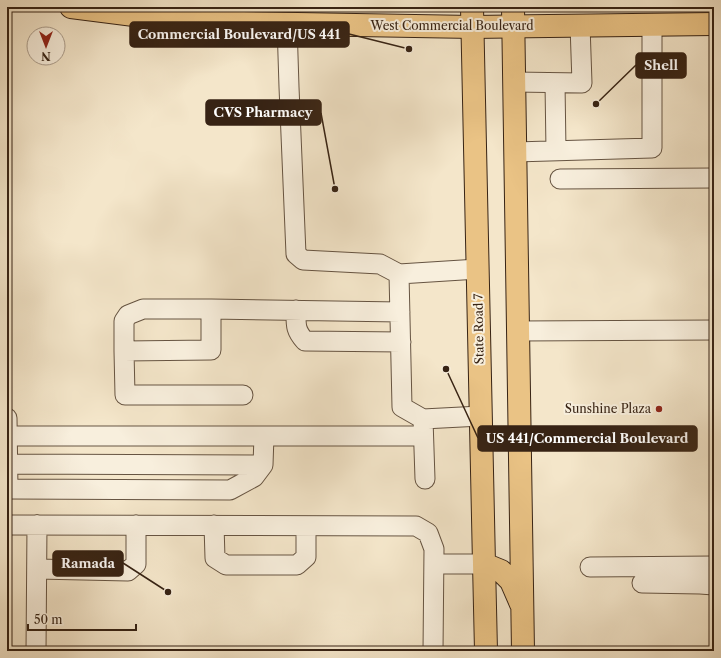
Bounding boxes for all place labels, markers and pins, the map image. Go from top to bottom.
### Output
callout: Commercial Boulevard/US 441 [130,22,349,47]
callout: Shell [636,53,686,78]
callout: CVS Pharmacy [206,100,321,125]
place label: Sunshine Plaza [565,401,652,416]
marker: Sunshine Plaza [654,404,664,414]
callout: US 441/Commercial Boulevard [478,426,697,451]
callout: Ramada [53,551,123,576]

